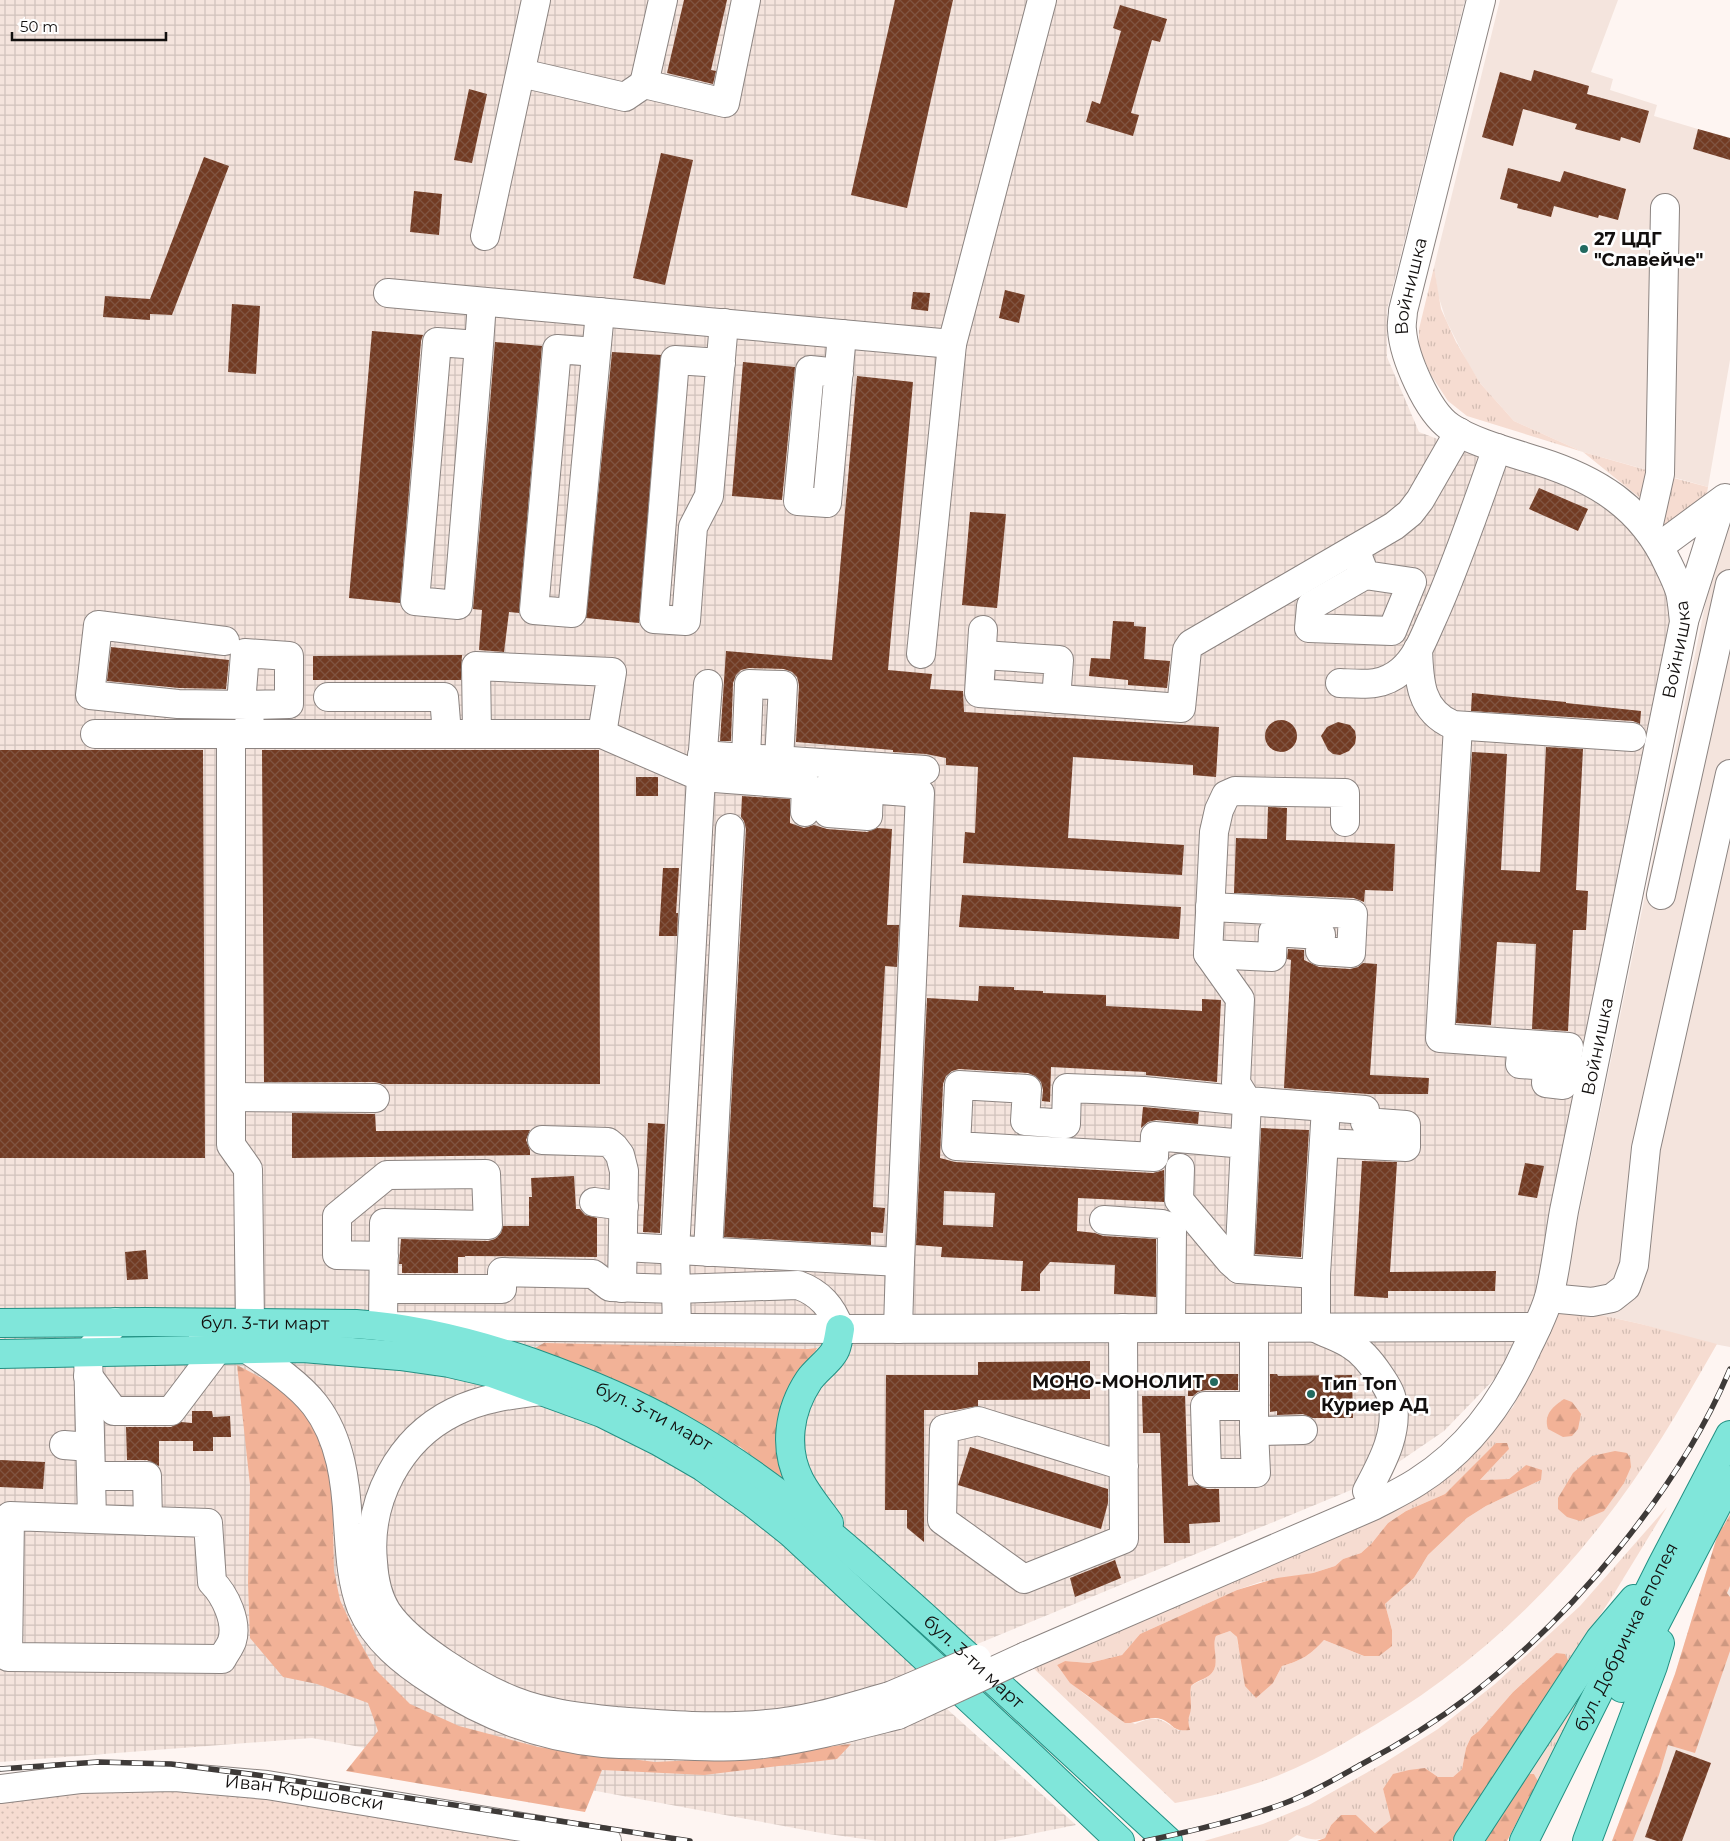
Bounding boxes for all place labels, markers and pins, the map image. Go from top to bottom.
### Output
place label: 27 ЦДГ "Славейче" [1594,228,1703,271]
marker: 27 ЦДГ "Славейче" [1578,243,1590,255]
place label: МОНО-МОНОЛИТ [1032,1371,1205,1393]
place label: Тип Топ Куриер АД [1321,1373,1429,1416]
marker: МОНО-МОНОЛИТ [1208,1376,1220,1388]
marker: Тип Топ Куриер АД [1305,1388,1317,1400]

